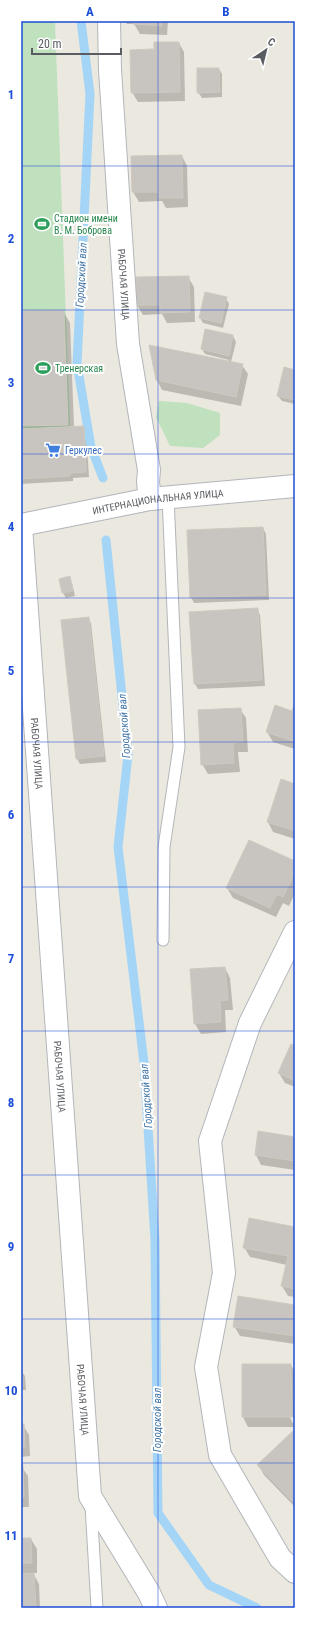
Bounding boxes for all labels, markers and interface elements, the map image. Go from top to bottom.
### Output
text: A [86,4,94,19]
text: B [222,4,230,19]
scale bar [32,30,121,56]
north arrow [246,30,286,70]
text: С [265,35,278,49]
text: 20 m [38,37,62,51]
text: 1 [8,87,14,102]
place label: Стадион имени В. М. Боброва [54,213,118,236]
sports icon: Стадион имени В. М. Боброва [33,215,51,233]
text: 2 [8,231,15,246]
water label: Городской вал [73,242,90,308]
street label: РАБОЧАЯ УЛИЦА [116,248,131,321]
sports icon: Тренерская [34,359,52,377]
place label: Тренерская [55,363,103,374]
text: 3 [8,375,14,390]
supermarket icon: Геркулес [44,441,62,459]
place label: Геркулес [65,445,102,456]
street label: ИНТЕРНАЦИОНАЛЬНАЯ УЛИЦА [91,487,224,517]
text: 4 [8,519,15,534]
text: 5 [8,663,15,678]
water label: Городской вал [116,693,133,759]
street label: РАБОЧАЯ УЛИЦА [29,717,45,790]
text: 6 [8,807,15,822]
text: 7 [8,951,15,966]
street label: РАБОЧАЯ УЛИЦА [52,1040,68,1113]
water label: Городской вал [138,1063,155,1129]
text: 8 [8,1095,14,1110]
text: 9 [8,1239,14,1254]
street label: РАБОЧАЯ УЛИЦА [75,1364,91,1436]
text: 10 [4,1383,18,1398]
water label: Городской вал [151,1387,164,1452]
text: 11 [4,1528,18,1543]

